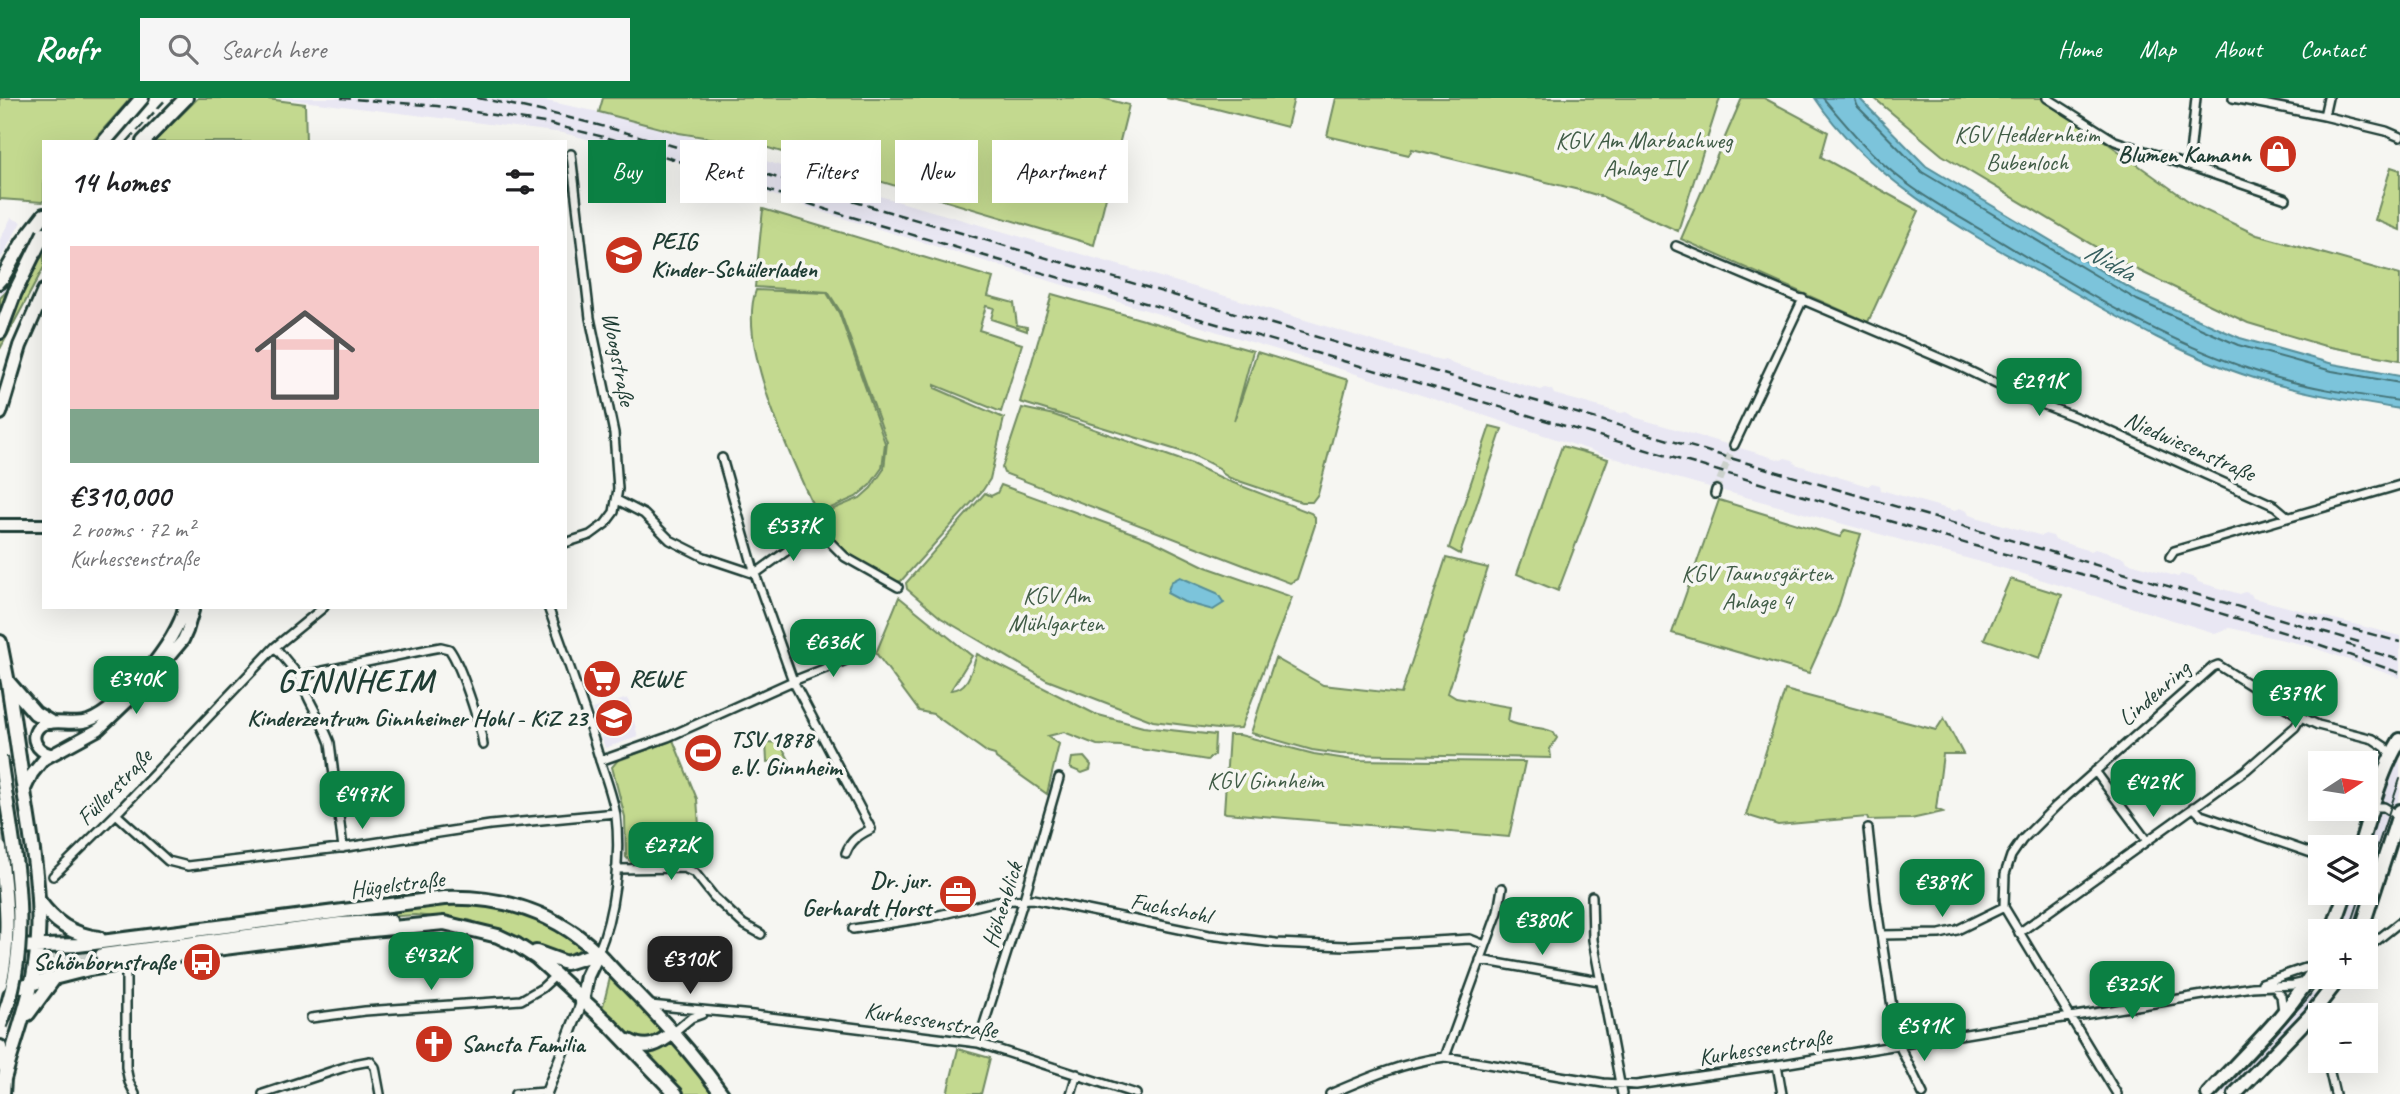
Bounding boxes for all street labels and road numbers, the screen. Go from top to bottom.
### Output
street label: Woogstraße [595,310,643,410]
street label: Niedwiesenstraße [2120,404,2262,489]
street label: Lindenring [2112,652,2197,733]
street label: Füllerstraße [70,740,160,832]
street label: Höhenblick [975,856,1030,951]
street label: Hügelstraße [348,863,448,905]
street label: Fuchshohl [1128,885,1218,931]
street label: Kurhessenstraße [862,995,1002,1046]
street label: Kurhessenstraße [1696,1021,1836,1072]

